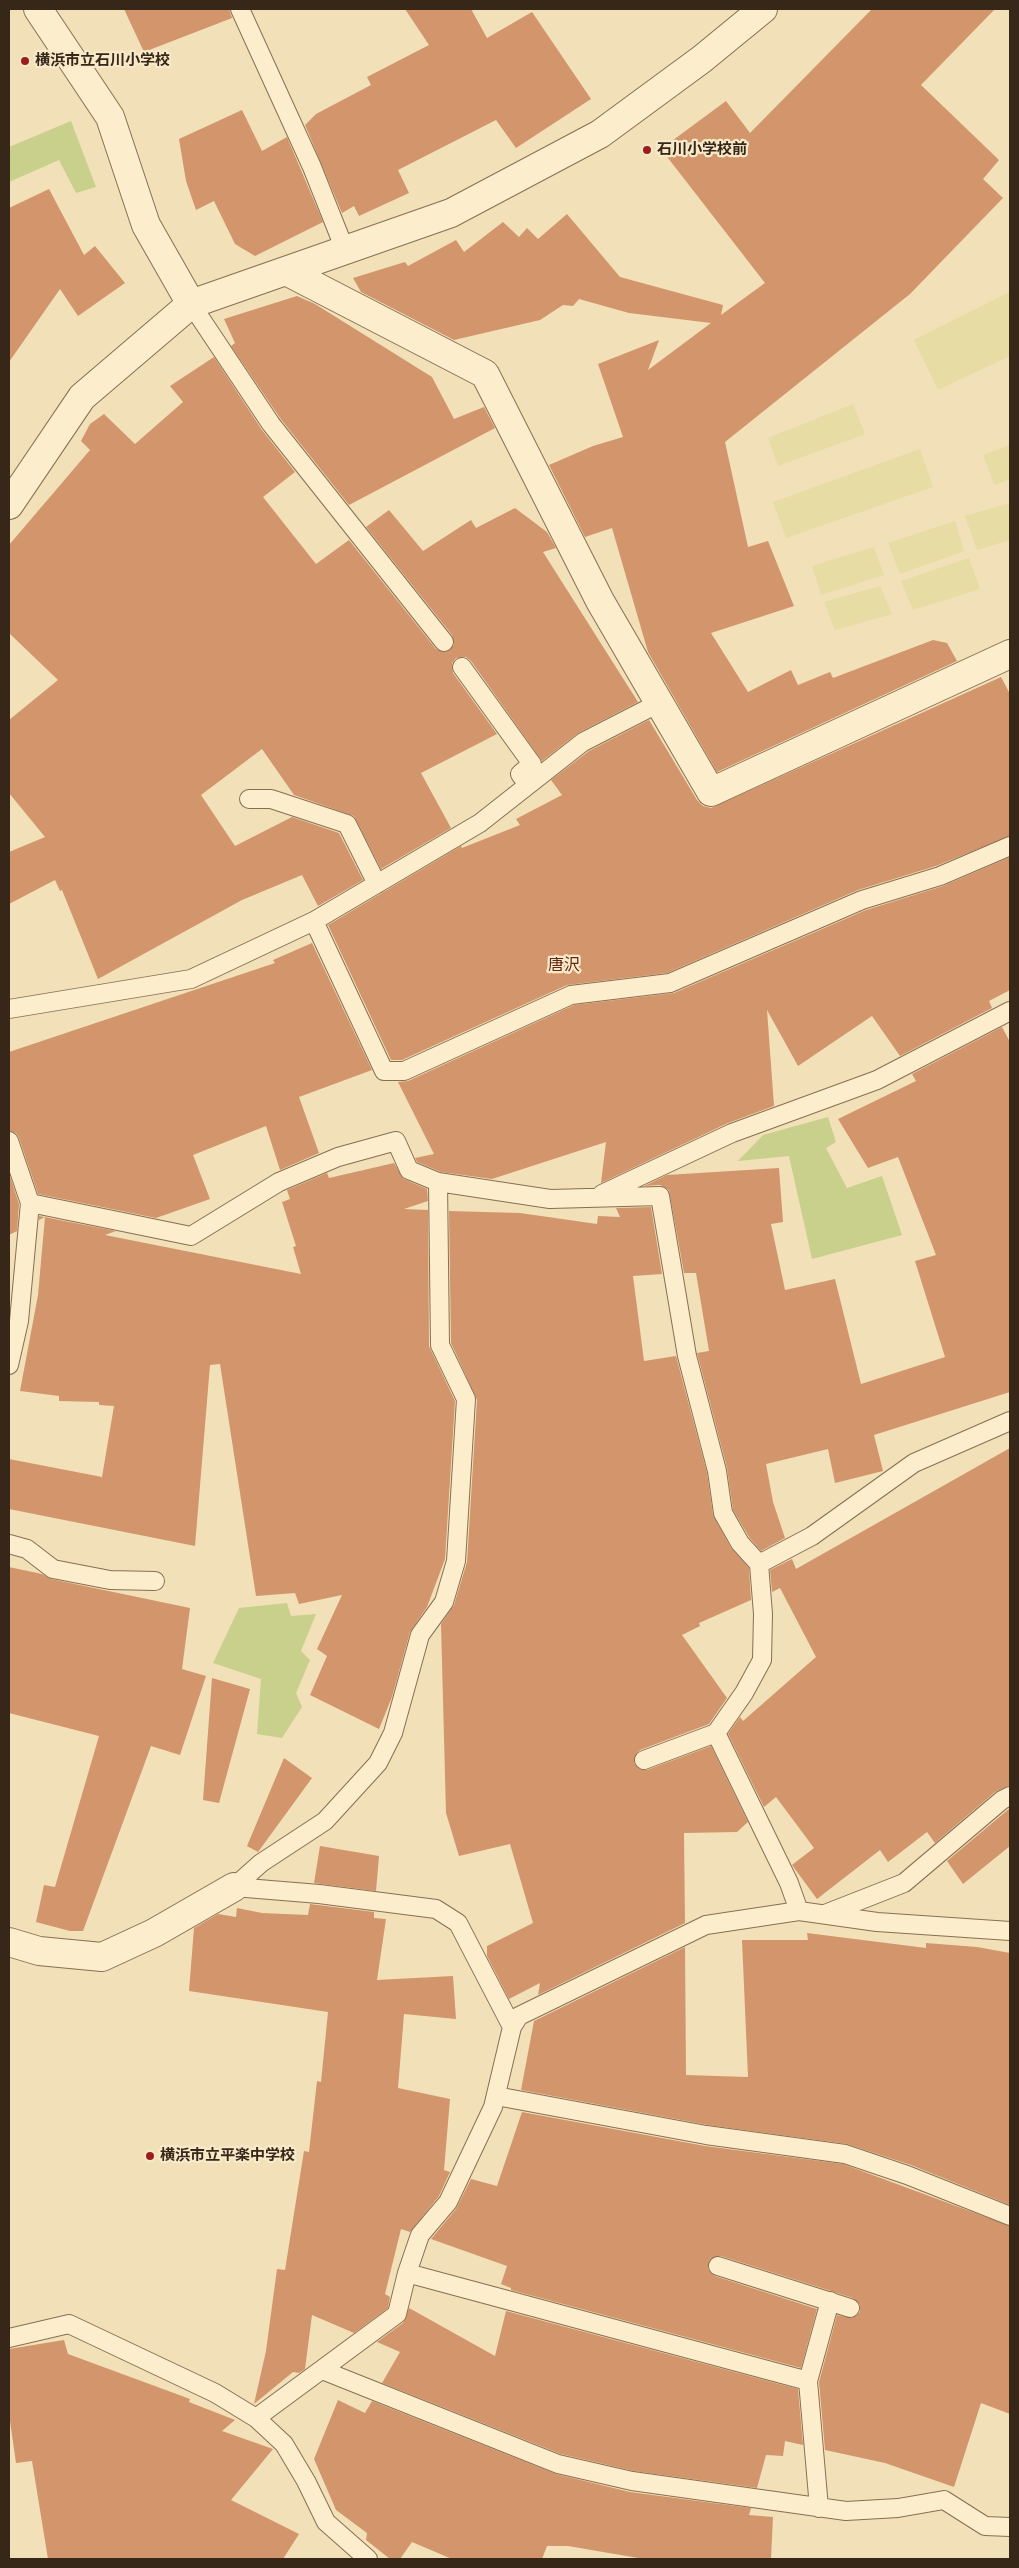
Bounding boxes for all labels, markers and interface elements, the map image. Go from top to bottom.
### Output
place label: 横浜市立石川小学校 [35,52,170,70]
marker: 横浜市立石川小学校 [19,55,31,67]
place label: 石川小学校前 [657,141,747,159]
marker: 石川小学校前 [641,144,653,156]
district label: 唐沢 [548,955,580,975]
place label: 横浜市立平楽中学校 [160,2147,295,2165]
marker: 横浜市立平楽中学校 [144,2150,156,2162]

